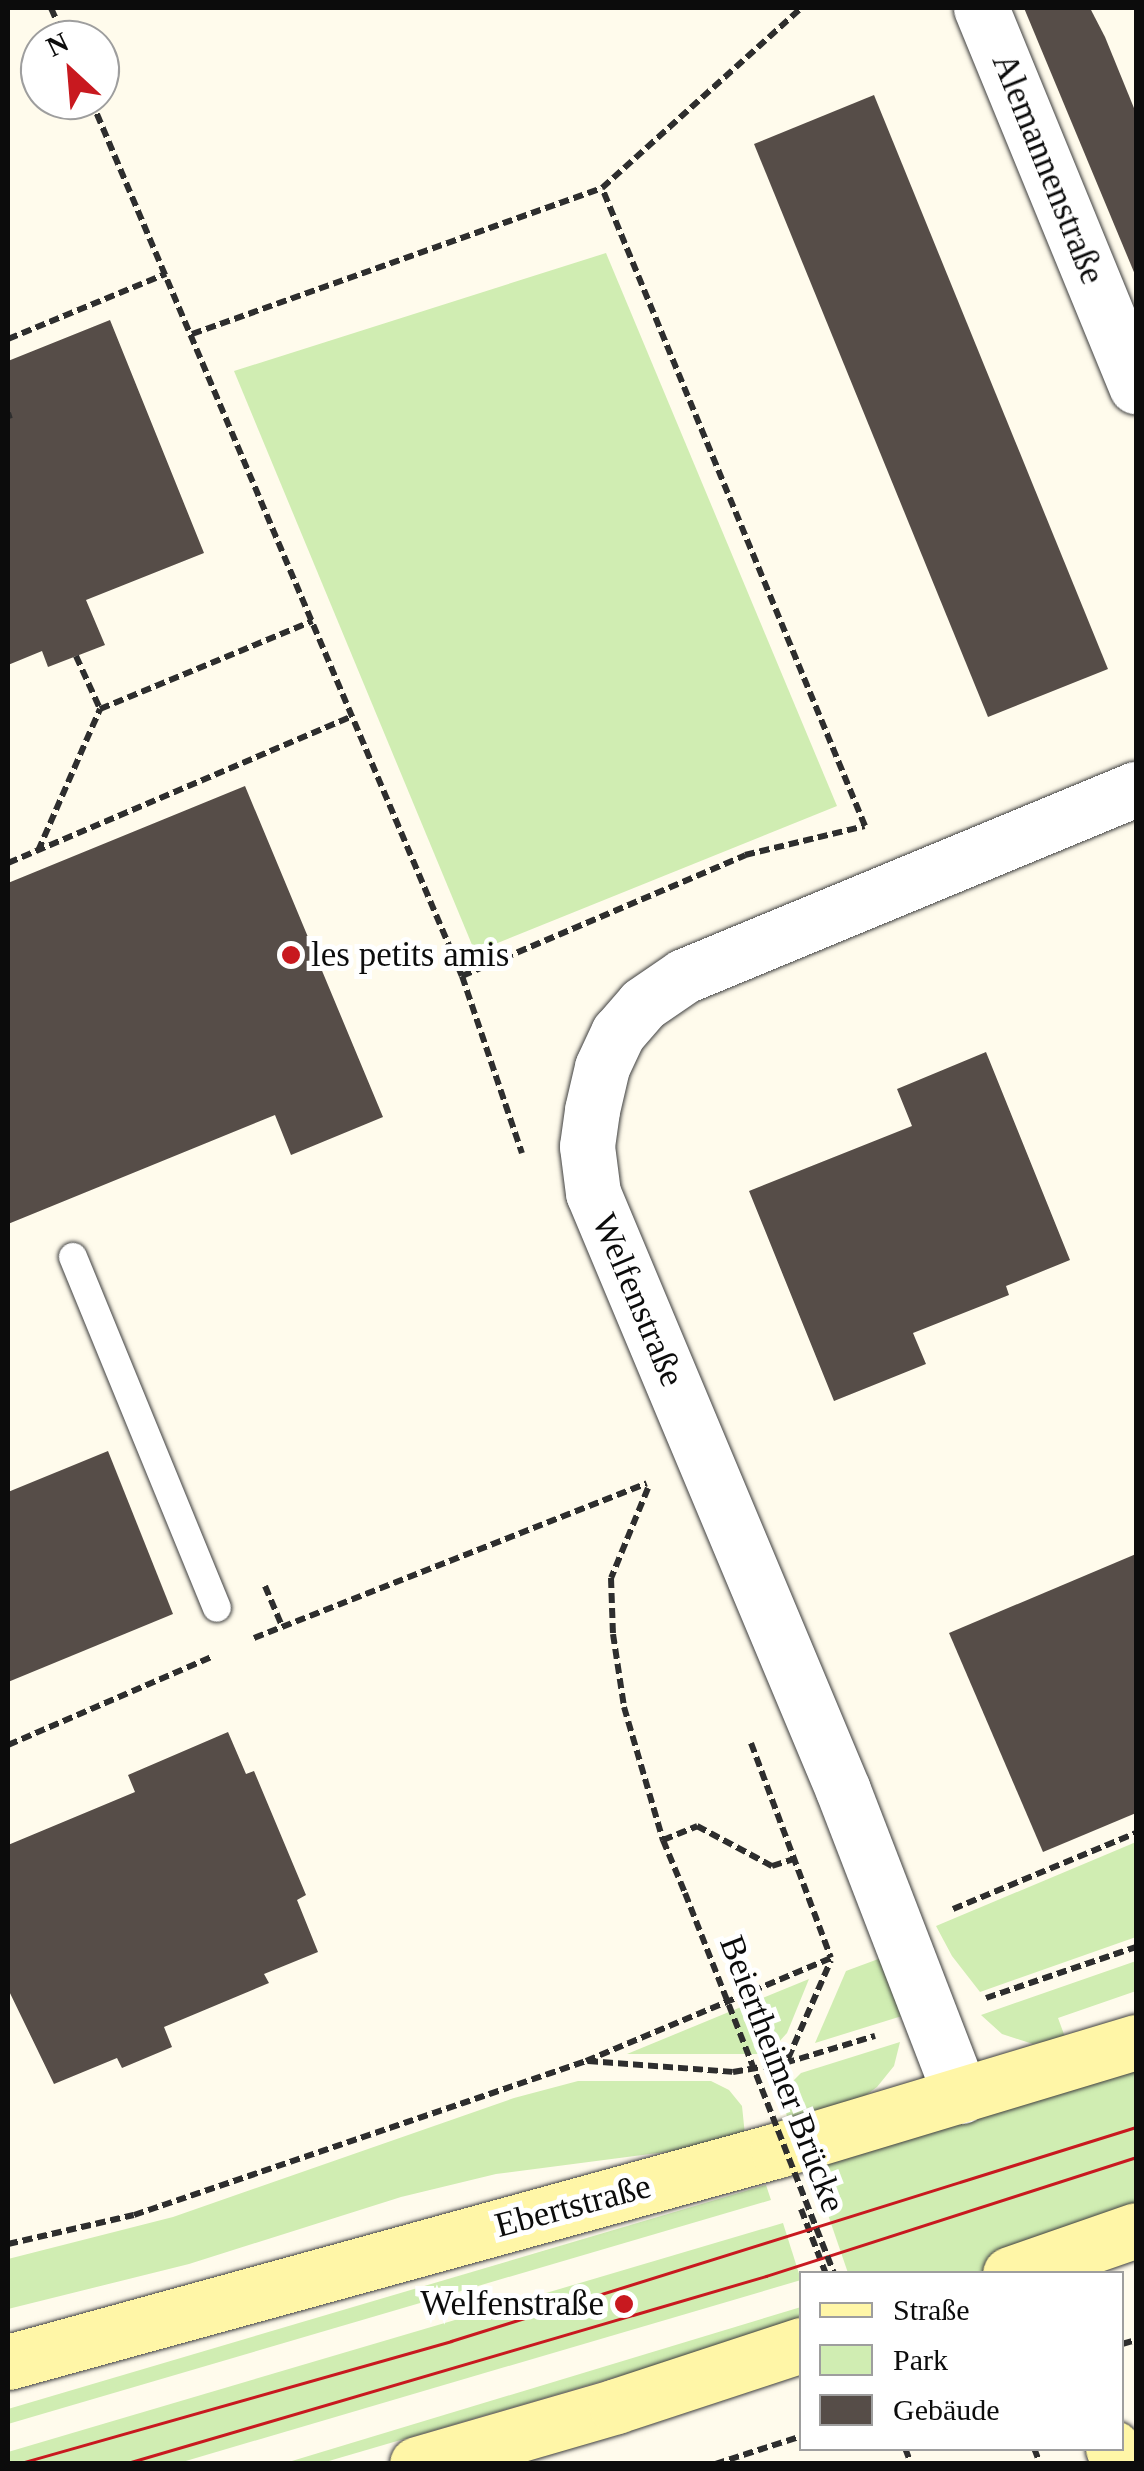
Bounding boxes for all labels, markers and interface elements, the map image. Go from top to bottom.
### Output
north arrow [20,20,120,120]
text: N [42,26,73,63]
street label: Alemannenstraße [983,48,1113,290]
place label: les petits amis [311,934,509,976]
marker: les petits amis [280,944,302,966]
street label: Welfenstraße [583,1207,693,1393]
street label: Beiertheimer Brücke [710,1930,854,2218]
street label: Ebertstraße [491,2165,655,2247]
legend [799,2271,1124,2451]
place label: Welfenstraße [420,2283,604,2325]
marker: Welfenstraße [613,2293,635,2315]
text: Straße [893,2293,970,2326]
text: Park [893,2343,948,2376]
text: Gebäude [893,2393,1000,2426]

